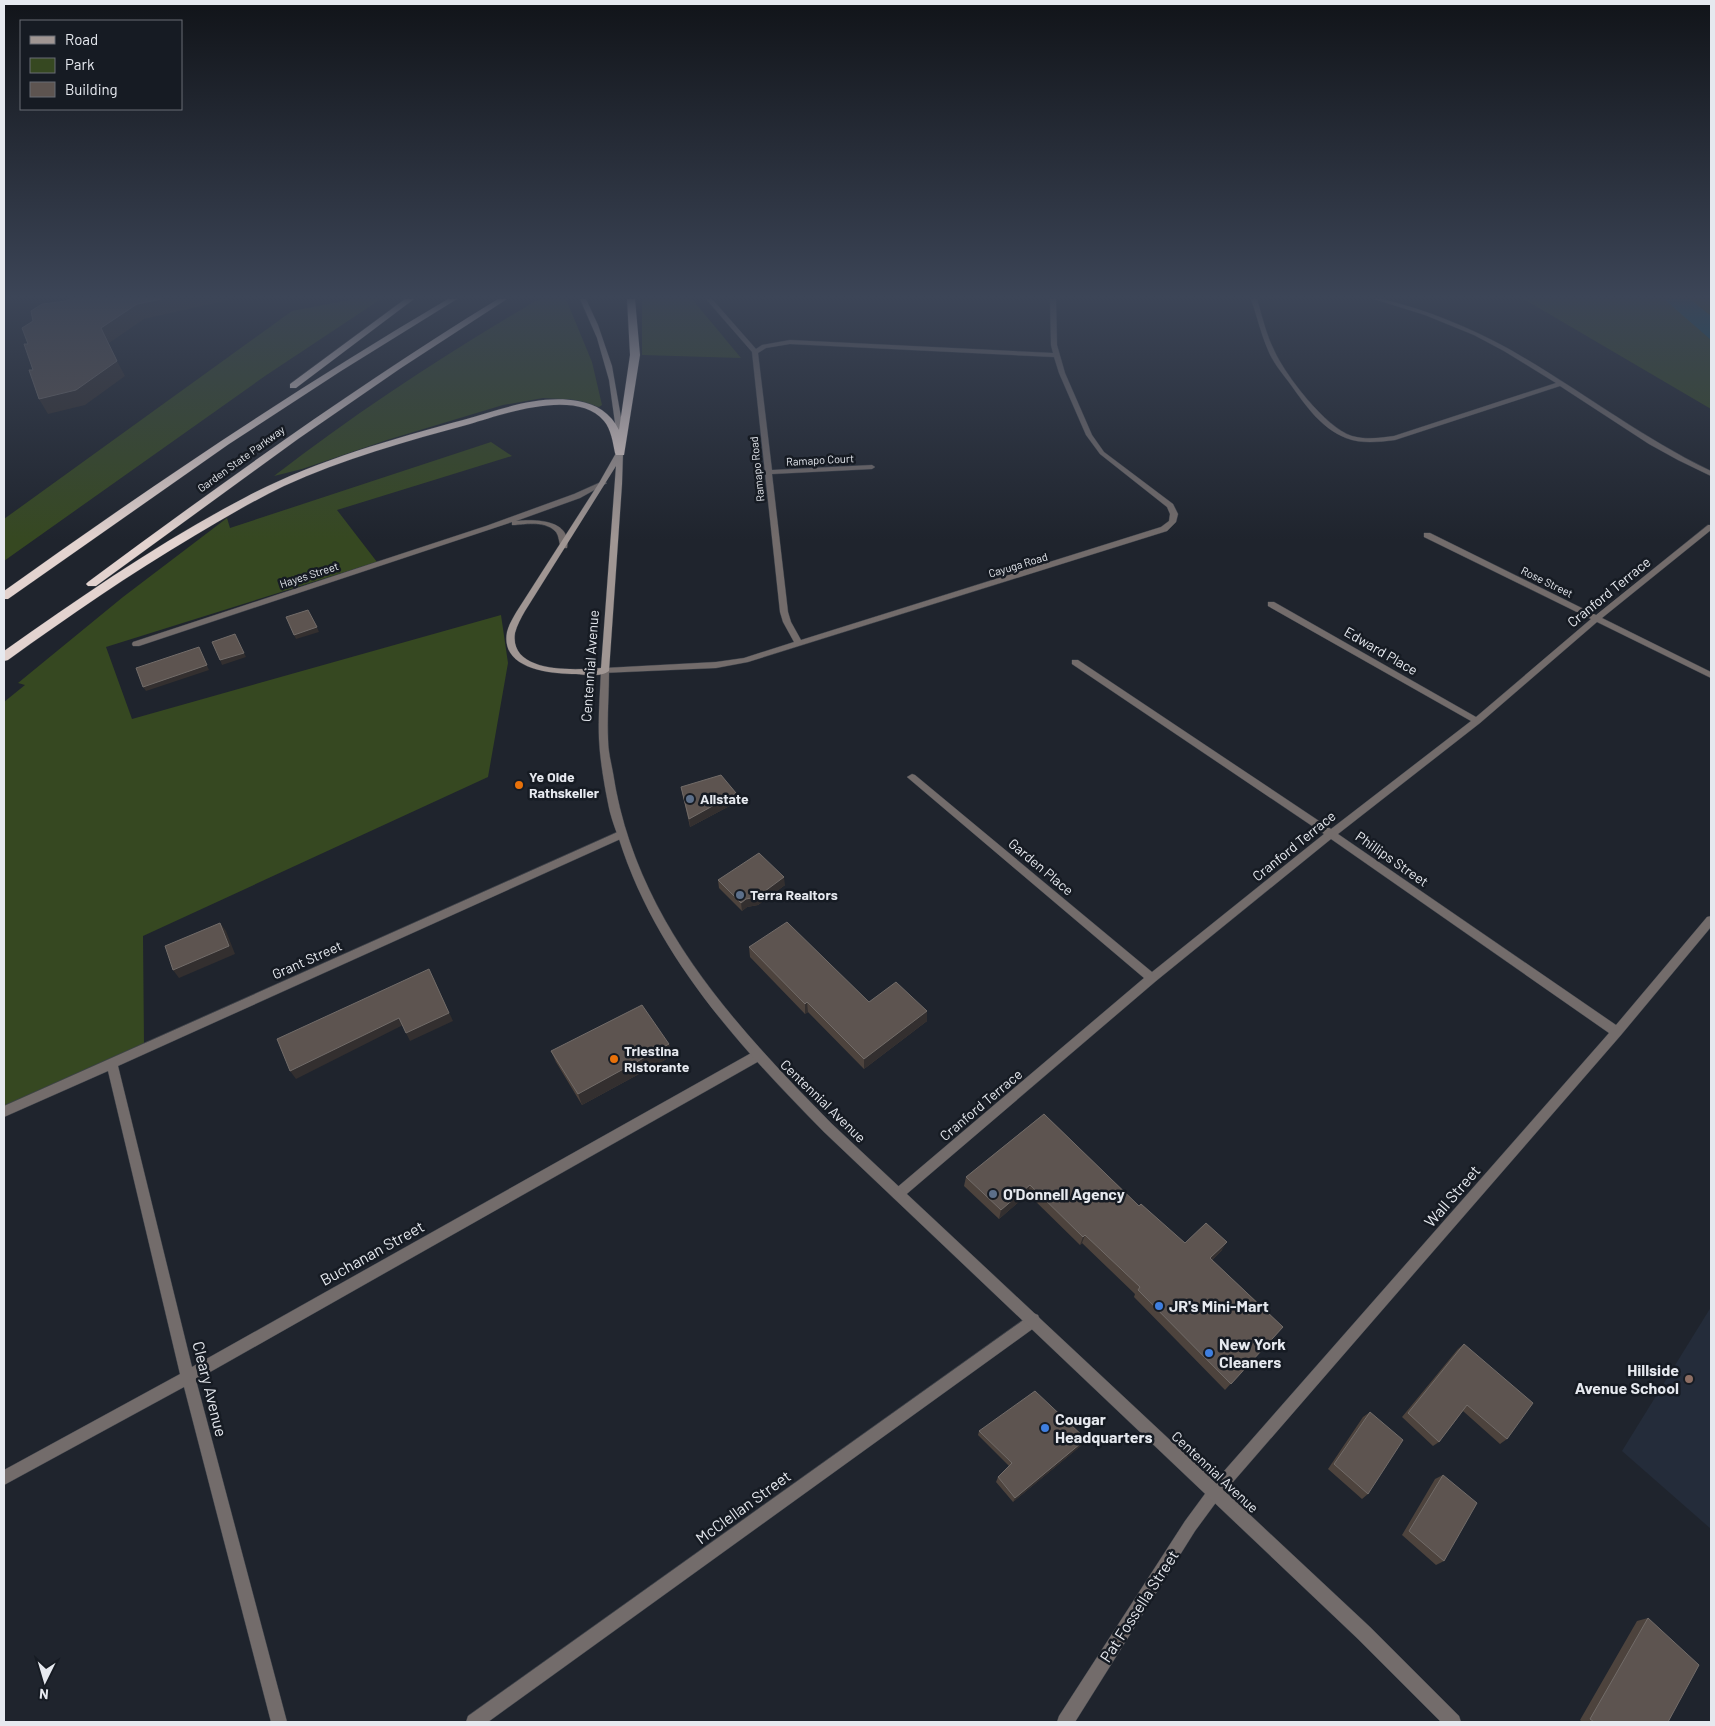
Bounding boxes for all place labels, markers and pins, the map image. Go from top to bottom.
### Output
place label: Ye Olde Rathskeller [529,768,600,801]
marker: Ye Olde Rathskeller [513,779,525,791]
place label: Allstate [700,790,749,807]
marker: Allstate [684,793,696,805]
place label: Terra Realtors [750,886,838,903]
marker: Terra Realtors [734,889,746,901]
place label: Triestina Ristorante [624,1042,690,1075]
marker: Triestina Ristorante [608,1053,620,1065]
place label: O'Donnell Agency [1003,1184,1125,1203]
marker: O'Donnell Agency [987,1188,999,1200]
place label: JR's Mini-Mart [1169,1296,1269,1315]
marker: JR's Mini-Mart [1153,1300,1165,1312]
place label: New York Cleaners [1219,1334,1286,1371]
marker: New York Cleaners [1203,1347,1215,1359]
place label: Hillside Avenue School [1575,1360,1679,1397]
marker: Hillside Avenue School [1683,1373,1695,1385]
place label: Cougar Headquarters [1055,1409,1152,1446]
marker: Cougar Headquarters [1039,1422,1051,1434]

